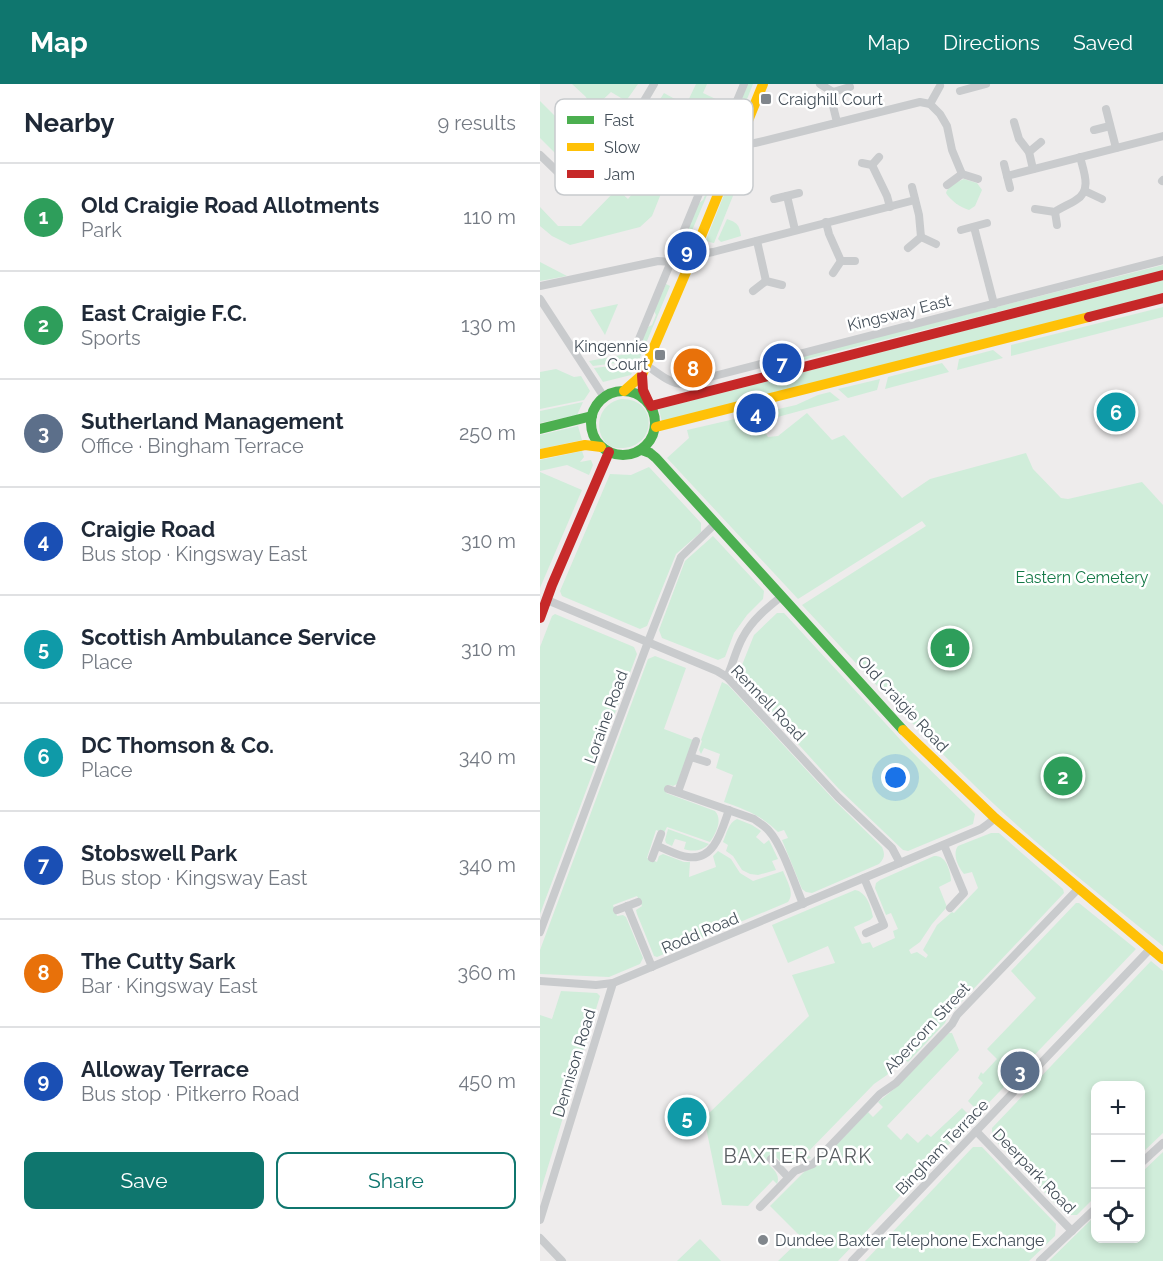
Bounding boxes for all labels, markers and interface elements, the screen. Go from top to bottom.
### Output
text: Map [30,26,88,59]
text: Map [867,30,910,55]
text: Directions [943,30,1040,55]
text: Saved [1073,30,1133,55]
place label: Craighill Court [778,90,883,109]
marker: Craighill Court [759,92,773,106]
legend [555,99,753,195]
text: Nearby [24,108,114,138]
text: 9 results [437,111,516,135]
text: Fast [604,111,635,130]
text: Slow [604,138,640,157]
text: Jam [604,165,635,184]
text: Old Craigie Road Allotments [81,192,379,218]
text: 1 [39,205,48,229]
text: 110 m [463,205,516,229]
text: Park [81,218,122,242]
pin: 9 [668,228,706,274]
street label: Kingsway East [845,291,953,335]
text: East Craigie F.C. [81,300,247,326]
text: 2 [38,313,49,337]
text: 130 m [461,313,516,337]
text: Sports [81,326,141,350]
place label: Kingennie Court [574,337,649,374]
pin: 7 [762,340,802,386]
pin: 8 [674,346,712,390]
marker: Kingennie Court [653,348,667,362]
pin: 4 [736,390,776,436]
pin: 6 [1096,390,1136,434]
text: Sutherland Management [81,408,344,434]
text: 3 [38,421,49,445]
text: 250 m [459,421,516,445]
text: Office · Bingham Terrace [81,434,304,458]
text: Craigie Road [81,516,215,542]
text: 4 [38,529,49,553]
text: 310 m [461,529,516,553]
text: Bus stop · Kingsway East [81,542,307,566]
park label: Eastern Cemetery [1015,568,1149,587]
text: Scottish Ambulance Service [81,624,376,650]
pin: 1 [930,626,970,670]
text: 5 [38,637,49,661]
text: 310 m [461,637,516,661]
text: Place [81,650,132,674]
street label: Old Craigie Road [854,652,952,756]
street label: Rennell Road [727,661,809,745]
street label: Loraine Road [580,668,632,766]
text: DC Thomson & Co. [81,732,274,758]
text: 6 [37,745,50,769]
text: 340 m [459,745,516,769]
pin: 2 [1044,754,1082,798]
text: Place [81,758,132,782]
your location [881,763,910,792]
text: Stobswell Park [81,840,237,866]
text: 7 [38,853,49,877]
text: 340 m [459,853,516,877]
text: Bus stop · Kingsway East [81,866,307,890]
street label: Rodd Road [659,908,742,958]
text: The Cutty Sark [81,948,236,974]
text: 8 [37,961,50,985]
text: 360 m [458,961,516,985]
text: Bar · Kingsway East [81,974,258,998]
street label: Abercorn Street [880,978,974,1077]
street label: Dennison Road [549,1007,599,1119]
pin: 3 [1000,1048,1040,1094]
text: Alloway Terrace [81,1056,249,1082]
text: 9 [38,1069,49,1093]
text: 450 m [458,1069,516,1093]
map controls [1091,1081,1145,1243]
button: + [1091,1081,1145,1135]
text: Bus stop · Pitkerro Road [81,1082,299,1106]
pin: 5 [668,1094,706,1140]
street label: Bingham Terrace [892,1095,992,1199]
street label: Deerpark Road [989,1124,1079,1218]
button: − [1091,1135,1145,1189]
district label: BAXTER PARK [723,1144,873,1168]
button: Save [24,1152,264,1209]
button: Share [276,1152,516,1209]
button: locate [1091,1189,1145,1243]
place label: Dundee Baxter Telephone Exchange [775,1231,1045,1250]
marker: Dundee Baxter Telephone Exchange [756,1233,770,1247]

